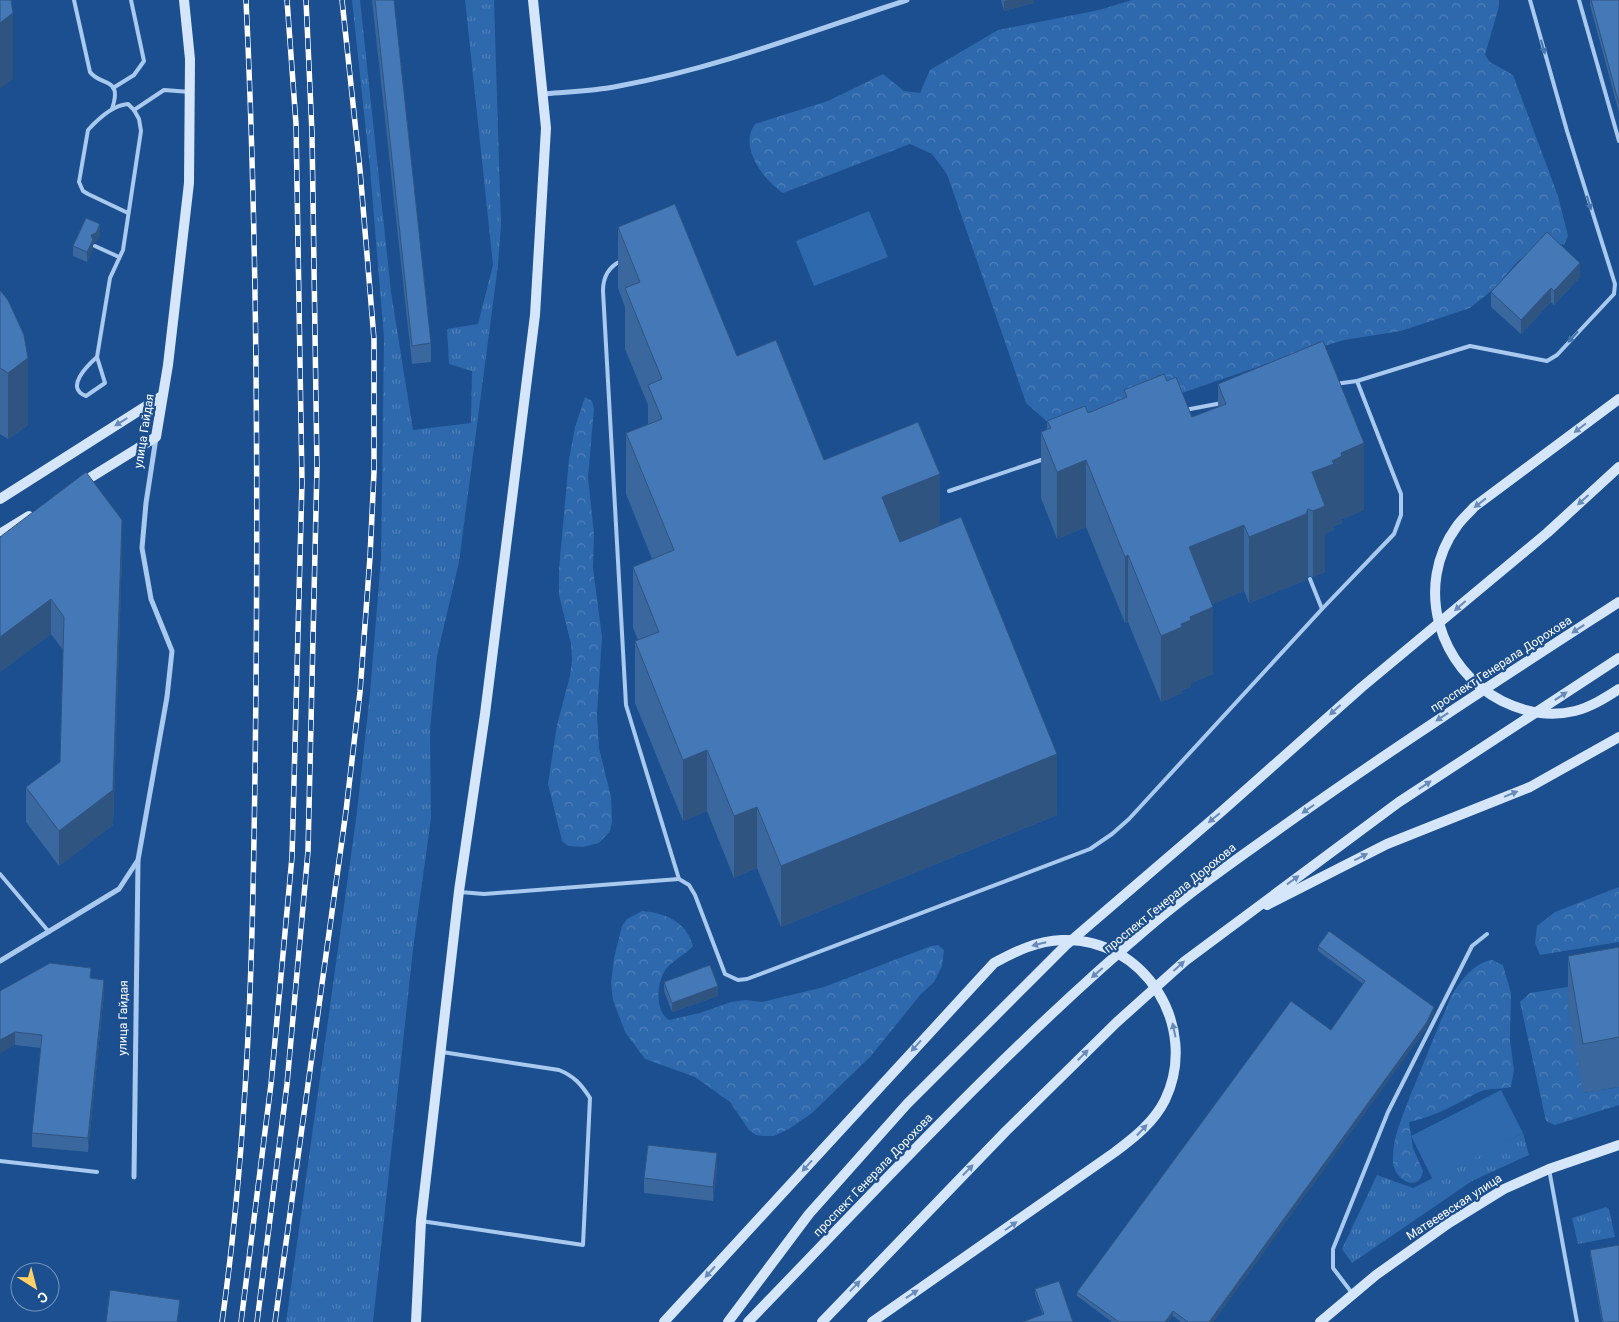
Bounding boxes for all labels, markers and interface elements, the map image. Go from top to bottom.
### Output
one-way arrow [1539,39,1547,54]
one-way arrow [1586,195,1594,210]
one-way arrow [1567,331,1579,343]
street label: улица Гайдая [131,393,157,469]
one-way arrow [114,418,127,427]
one-way arrow [1573,423,1587,433]
one-way arrow [1578,494,1590,506]
one-way arrow [1474,497,1487,508]
one-way arrow [1454,600,1466,612]
street label: проспект Генерала Дорохова [1428,613,1574,715]
one-way arrow [1571,624,1585,633]
one-way arrow [1554,691,1568,701]
one-way arrow [1329,705,1342,716]
one-way arrow [1435,712,1449,722]
one-way arrow [1418,780,1432,790]
one-way arrow [1504,790,1518,798]
one-way arrow [1301,804,1315,814]
one-way arrow [1208,812,1220,824]
street label: проспект Генерала Дорохова [1101,840,1239,956]
one-way arrow [1354,853,1368,861]
one-way arrow [1286,874,1299,885]
one-way arrow [1031,940,1046,948]
one-way arrow [1173,960,1185,972]
one-way arrow [1091,967,1103,979]
street label: улица Гайдая [115,980,131,1056]
one-way arrow [1170,1022,1178,1037]
one-way arrow [911,1039,922,1052]
one-way arrow [1077,1049,1089,1061]
street label: проспект Генерала Дорохова [810,1111,936,1239]
one-way arrow [1136,1124,1148,1136]
one-way arrow [801,1159,813,1171]
one-way arrow [962,1164,974,1176]
street label: Матвеевская улица [1404,1171,1504,1243]
one-way arrow [1004,1221,1018,1231]
north arrow [10,1262,60,1312]
one-way arrow [704,1265,716,1277]
one-way arrow [849,1281,861,1293]
text: С [34,1288,51,1307]
one-way arrow [906,1289,919,1299]

